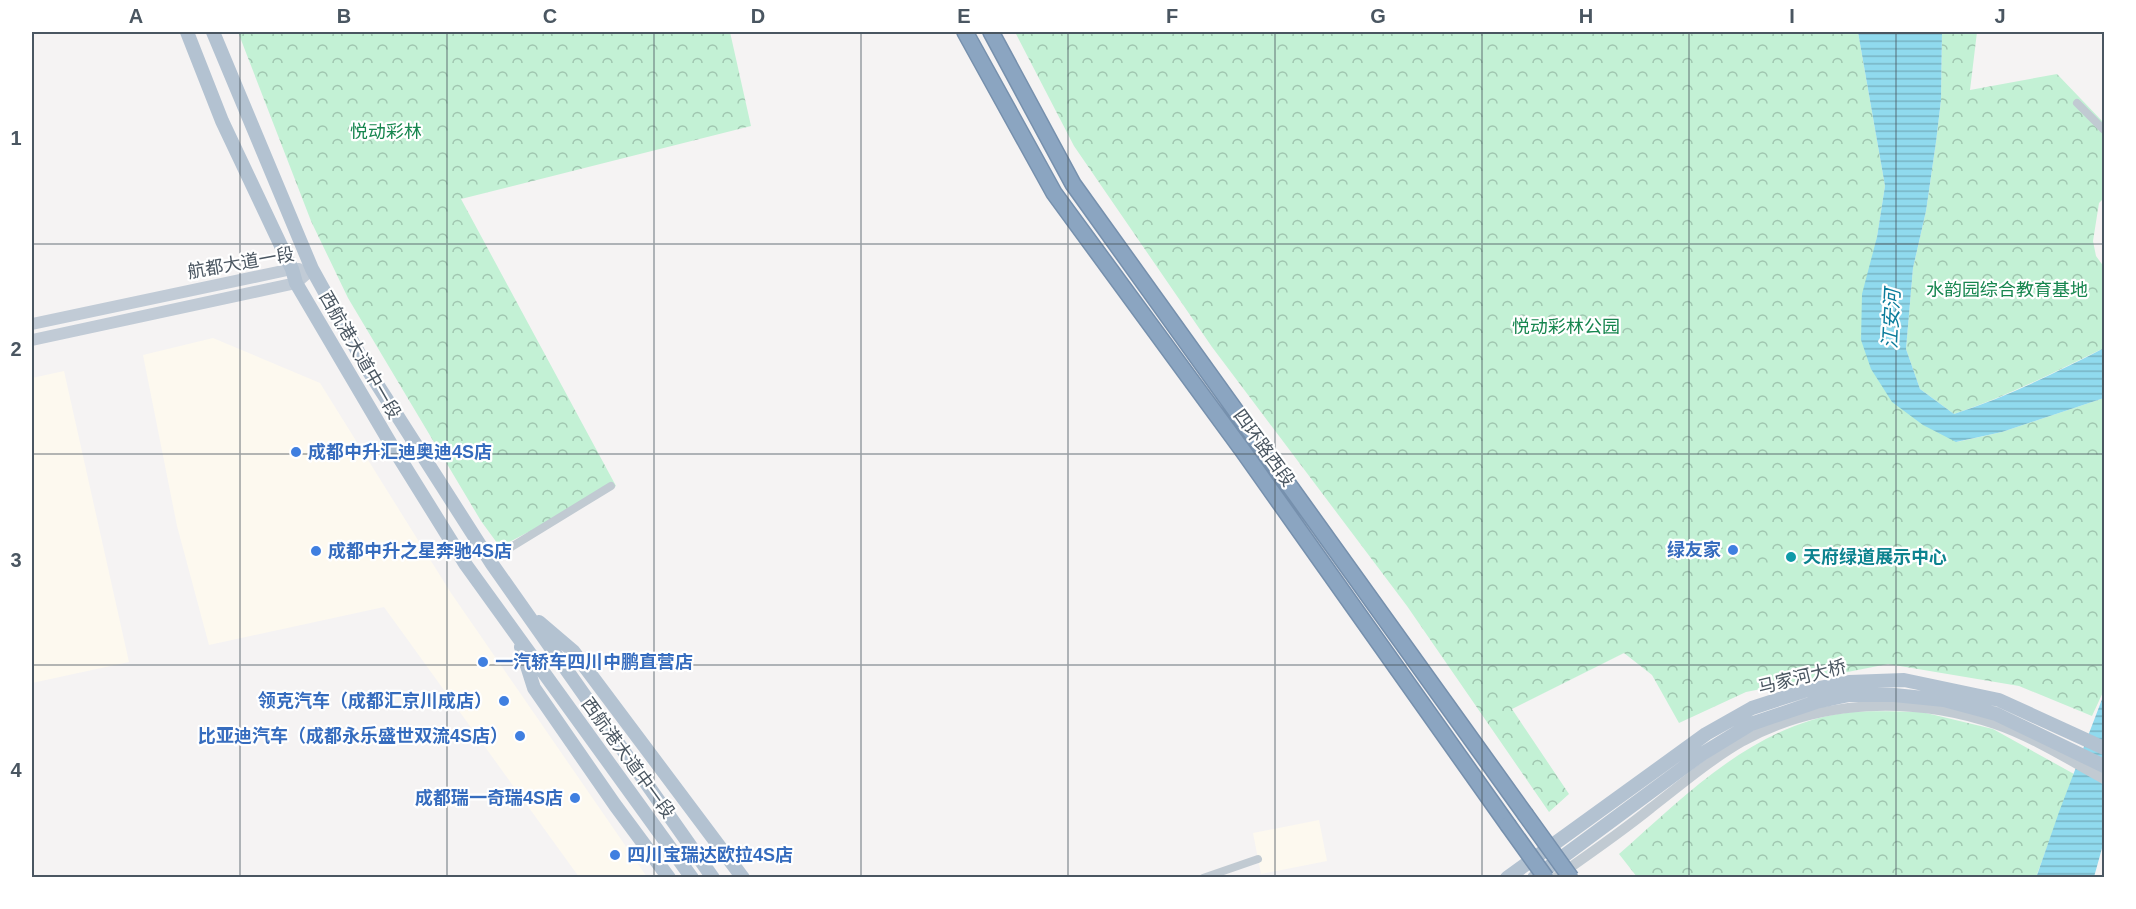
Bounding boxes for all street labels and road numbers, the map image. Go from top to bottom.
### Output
street label: 航都大道一段 [186,244,296,282]
street label: 西航港大道中一段 [315,288,405,422]
street label: 四环路西段 [1229,406,1299,490]
street label: 马家河大桥 [1756,656,1848,698]
street label: 西航港大道中一段 [578,694,678,822]

